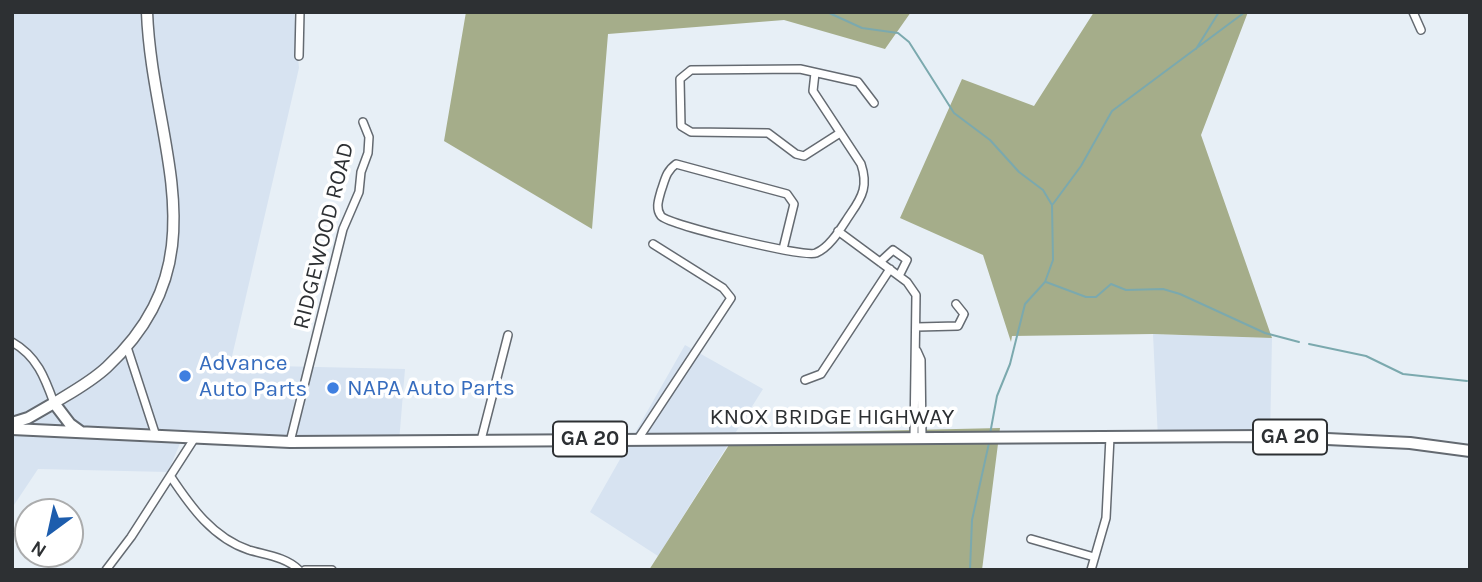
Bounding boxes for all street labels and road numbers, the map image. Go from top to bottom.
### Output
street label: RIDGEWOOD ROAD [287,140,361,332]
street label: KNOX BRIDGE HIGHWAY [710,403,954,431]
road number: GA 20 [1253,420,1327,454]
road number: GA 20 [553,422,627,457]

